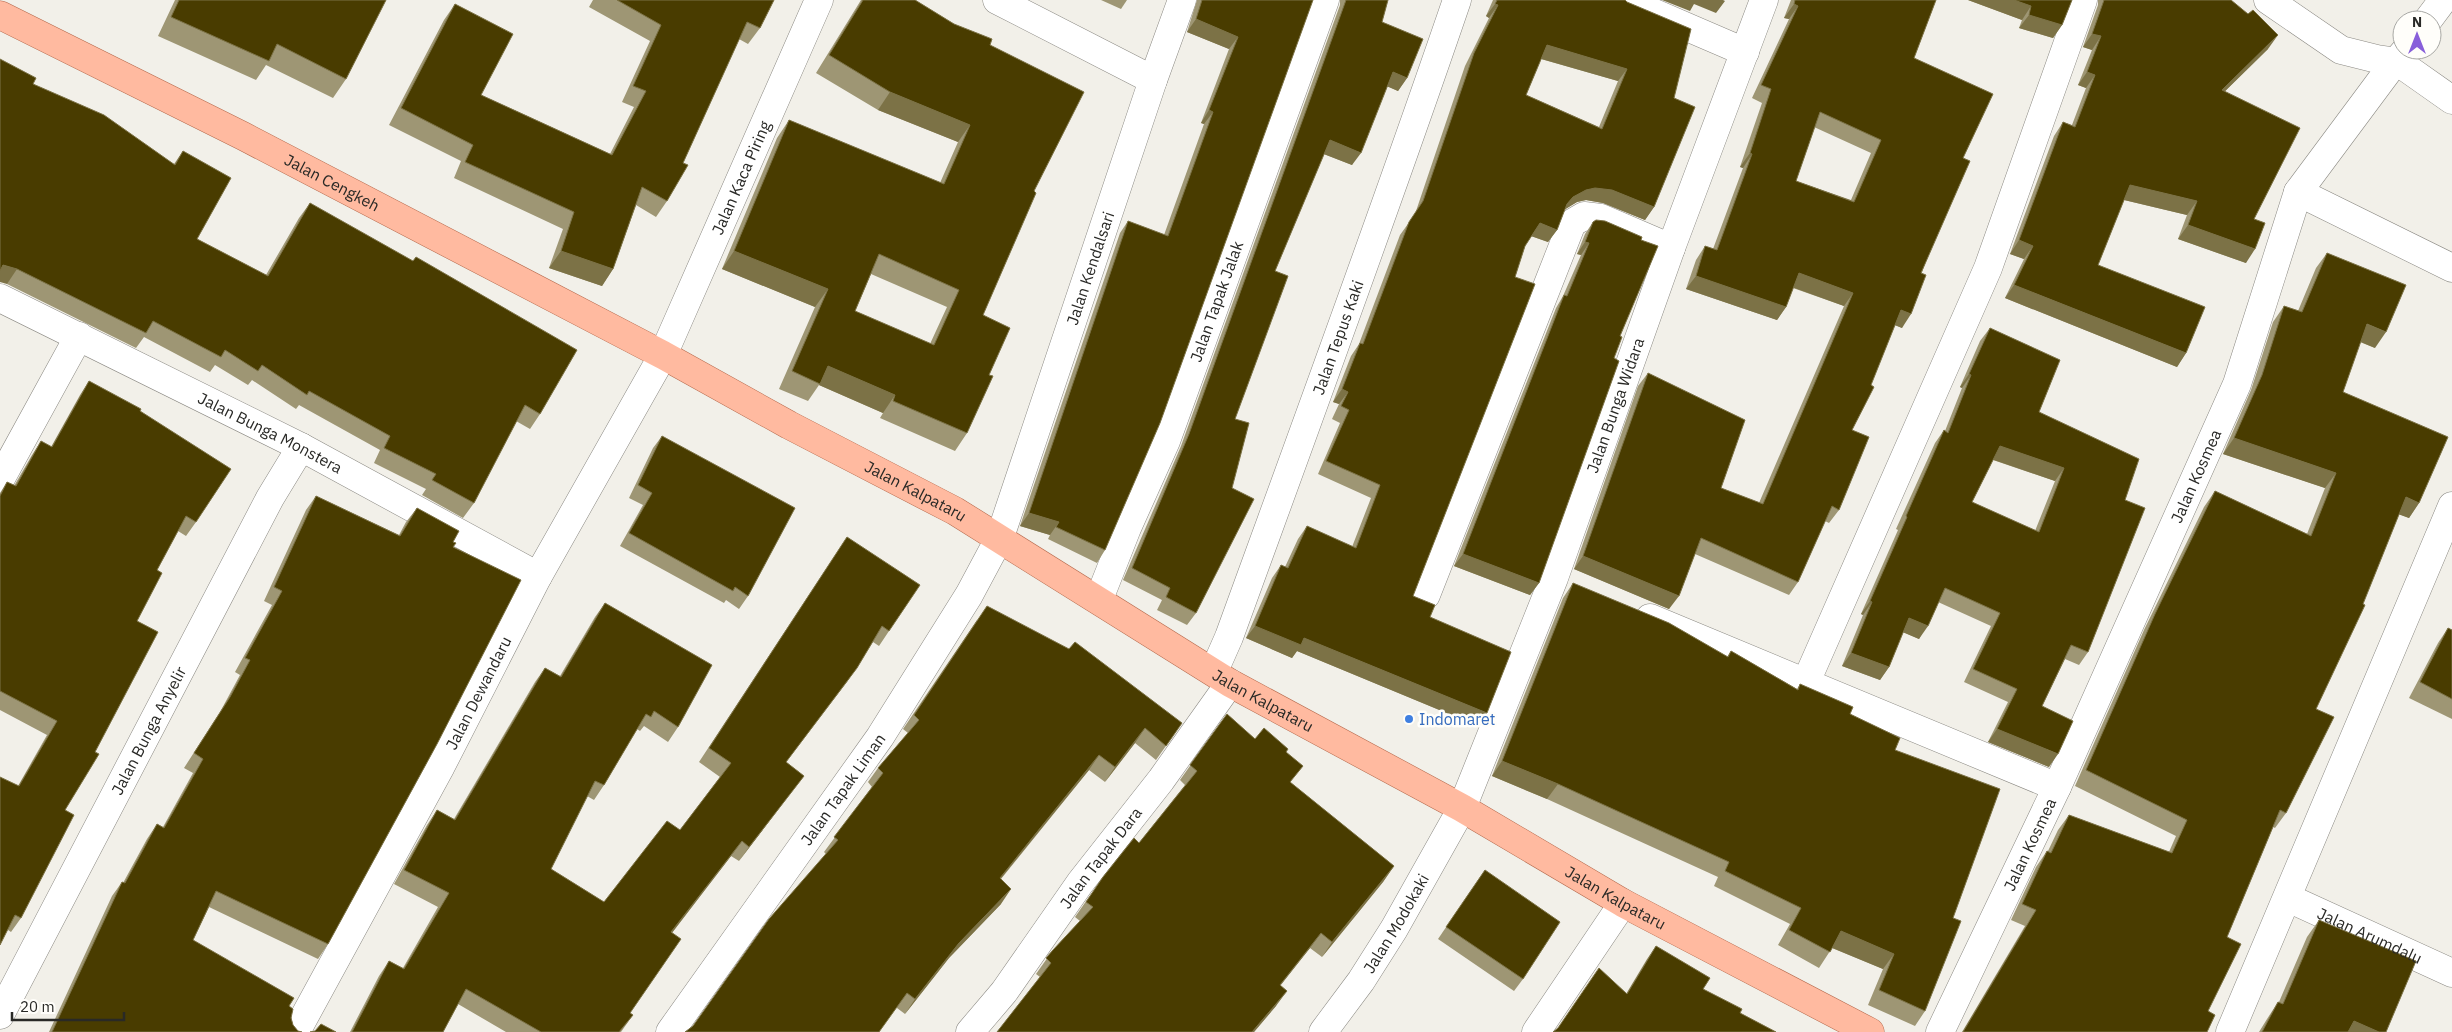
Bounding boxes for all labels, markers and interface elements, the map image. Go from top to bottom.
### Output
north arrow [2392,10,2442,60]
text: N [2412,13,2422,31]
street label: Jalan Kaca Piring [707,117,775,238]
street label: Jalan Cengkeh [281,149,383,216]
street label: Jalan Kendalsari [1062,209,1118,328]
street label: Jalan Tapak Jalak [1185,238,1247,365]
street label: Jalan Tepus Kaki [1308,277,1368,397]
street label: Jalan Bunga Widara [1582,334,1649,476]
street label: Jalan Bunga Monstera [195,388,346,478]
street label: Jalan Kosmea [2166,426,2226,526]
street label: Jalan Kalpataru [861,456,970,526]
street label: Jalan Dewandaru [441,633,516,753]
street label: Jalan Bunga Anyelir [107,663,190,798]
street label: Jalan Kalpataru [1209,665,1317,736]
place label: Indomaret [1419,709,1495,729]
marker: Indomaret [1403,713,1415,725]
street label: Jalan Tapak Liman [796,729,889,849]
street label: Jalan Kosmea [1999,794,2060,894]
street label: Jalan Tapak Dara [1055,803,1146,912]
street label: Jalan Kalpataru [1562,861,1669,934]
street label: Jalan Modokaki [1359,870,1433,977]
street label: Jalan Arumdalu [2314,903,2425,968]
scale bar [12,990,125,1022]
text: 20 m [20,997,55,1016]

